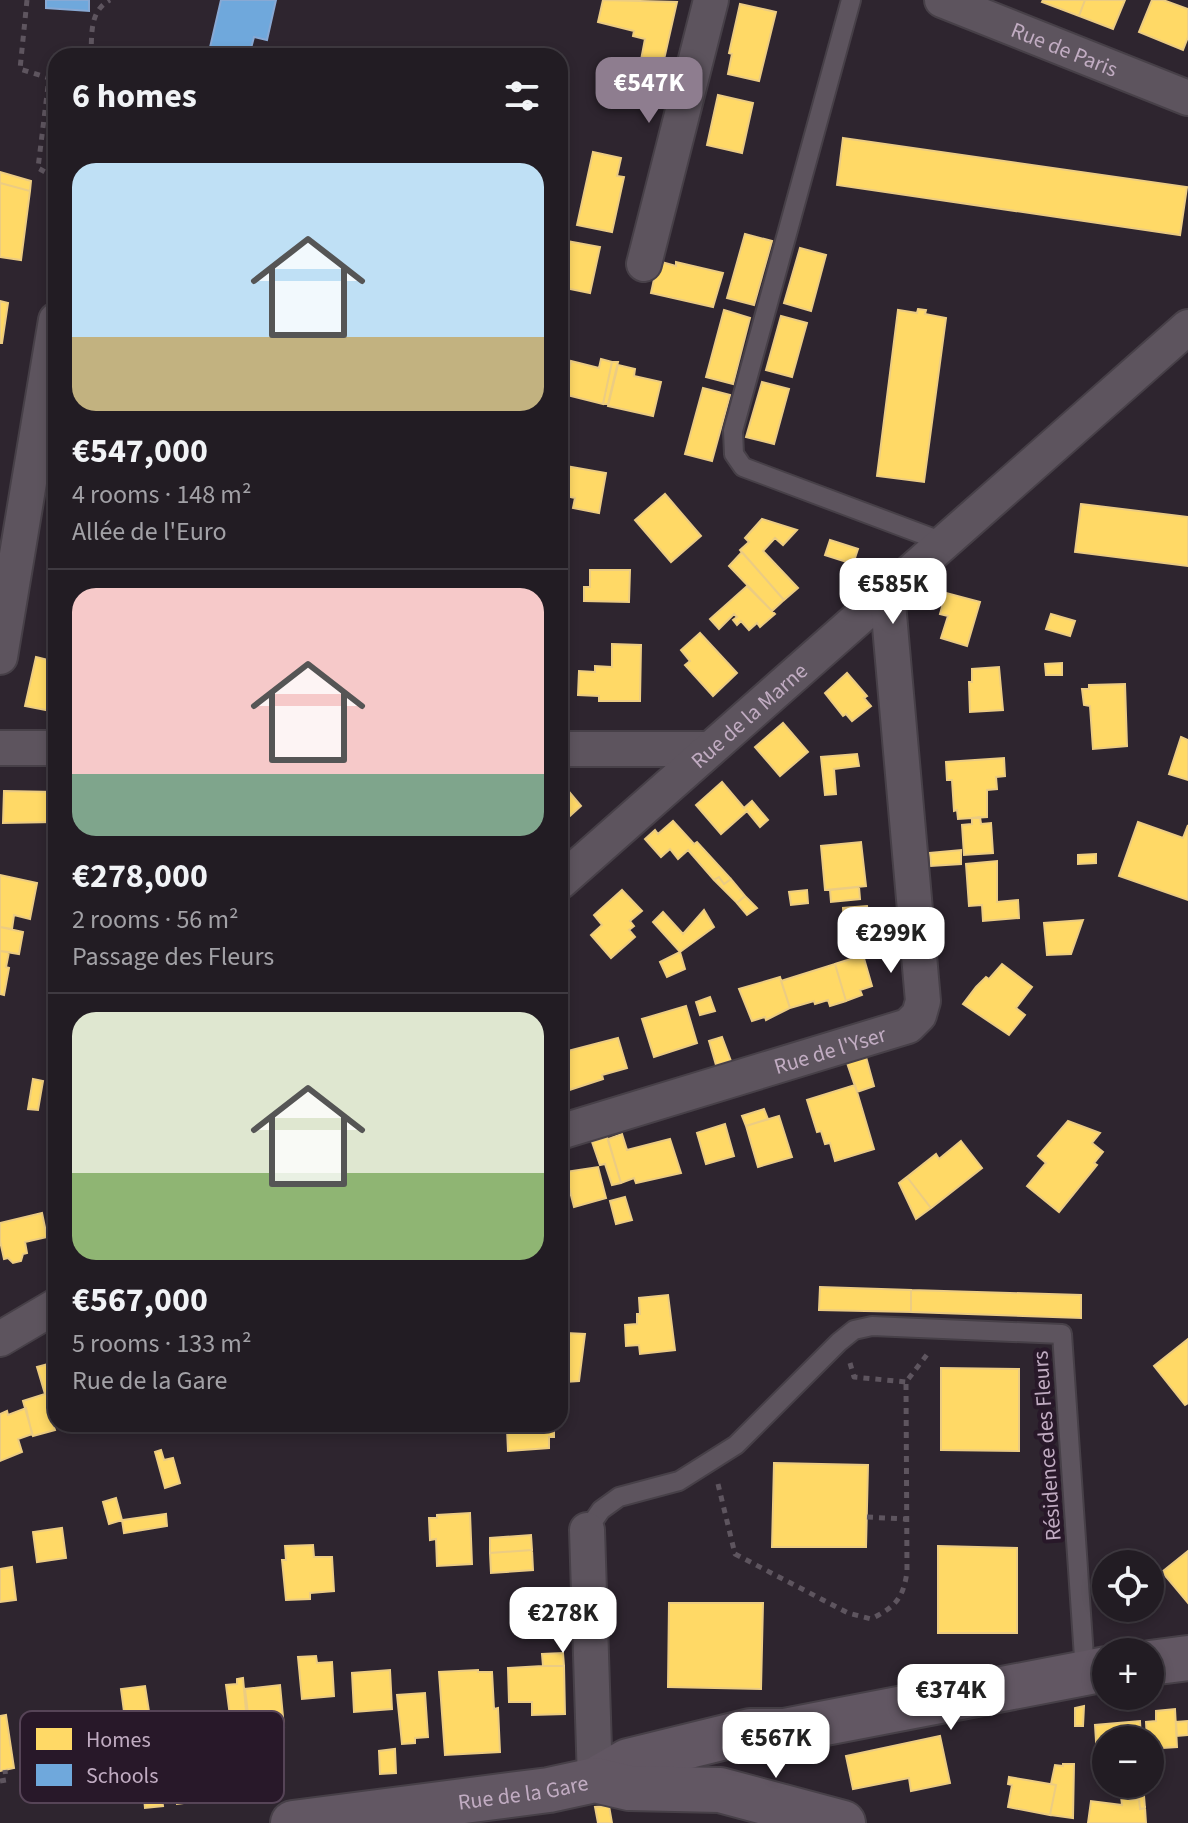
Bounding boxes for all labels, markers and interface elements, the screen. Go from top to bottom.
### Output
street label: Rue de Paris [1006,14,1122,85]
pin: €547K [593,57,705,125]
text: €547K [614,64,684,101]
text: 6 homes [72,72,197,121]
icon: filters [500,74,544,118]
icon: home [236,215,380,359]
text: €547,000 [72,427,208,476]
text: 4 rooms · 148 m² [72,476,251,513]
text: Allée de l'Euro [72,513,227,550]
pin: €585K [837,558,949,626]
text: €585K [858,565,928,602]
icon: home [236,640,380,784]
street label: Rue de la Marne [684,655,815,776]
text: €278,000 [72,852,208,901]
text: 2 rooms · 56 m² [72,901,239,938]
pin: €299K [835,907,947,975]
text: €299K [856,914,926,951]
text: Passage des Fleurs [72,938,274,975]
street label: Rue de l'Yser [770,1018,890,1083]
icon: home [236,1064,380,1208]
text: €567,000 [72,1276,208,1325]
text: 5 rooms · 133 m² [72,1325,251,1362]
street label: Résidence des Fleurs [1024,1350,1070,1542]
text: Rue de la Gare [72,1362,227,1399]
map controls [1092,1550,1164,1798]
button: locate [1092,1550,1164,1622]
pin: €278K [507,1587,619,1655]
text: €278K [528,1594,598,1631]
button: + [1092,1638,1164,1710]
pin: €374K [895,1664,1007,1732]
text: €374K [916,1671,986,1708]
legend [20,1711,284,1803]
pin: €567K [720,1712,832,1780]
text: €567K [741,1719,811,1756]
text: Homes [86,1724,151,1756]
button: − [1092,1726,1164,1798]
text: Schools [86,1760,158,1792]
street label: Rue de la Gare [456,1767,591,1819]

